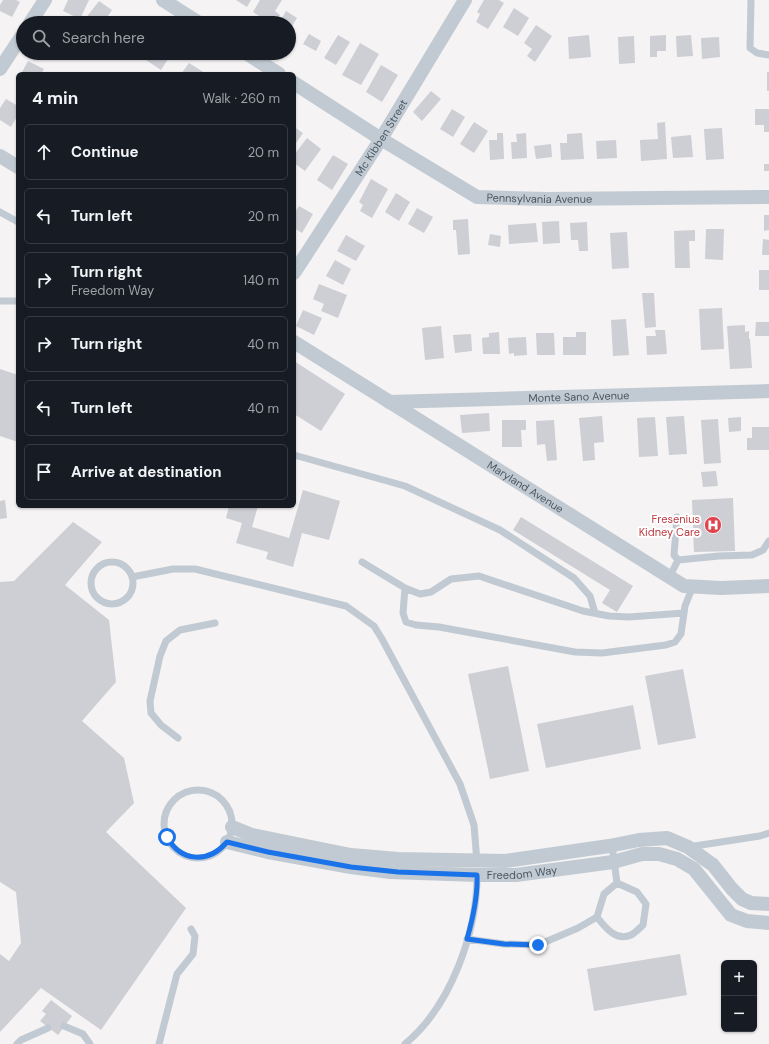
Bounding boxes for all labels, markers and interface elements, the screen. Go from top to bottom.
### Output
search box [16,16,296,60]
icon: search [30,27,52,49]
text: Search here [62,28,145,48]
text: 4 min [32,87,78,109]
text: Walk · 260 m [202,90,280,107]
street label: Mc Kibben Street [352,97,410,179]
icon: ahead [33,141,55,163]
text: Continue [71,142,139,162]
text: 20 m [248,144,279,161]
street label: Pennsylvania Avenue [486,190,592,206]
icon: left [33,205,55,227]
text: Turn left [71,206,132,226]
text: 20 m [248,208,279,225]
text: Turn right [71,262,142,282]
icon: right [33,269,55,291]
text: 140 m [243,272,279,289]
text: Freedom Way [71,282,154,299]
icon: right [33,333,55,355]
text: Turn right [71,334,142,354]
text: 40 m [247,336,279,353]
street label: Monte Sano Avenue [528,388,630,405]
icon: left [33,397,55,419]
text: Turn left [71,398,132,418]
text: 40 m [247,400,279,417]
street label: Maryland Avenue [485,458,566,516]
icon: arrive [33,461,55,483]
text: Arrive at destination [71,462,222,482]
place label: Fresenius Kidney Care [639,512,700,539]
hospital icon: Fresenius Kidney Care [703,515,723,535]
route start [158,828,176,846]
street label: Freedom Way [487,863,558,882]
route end [529,936,547,954]
map controls [721,960,757,1032]
button: + [721,960,757,996]
button: − [721,996,757,1032]

